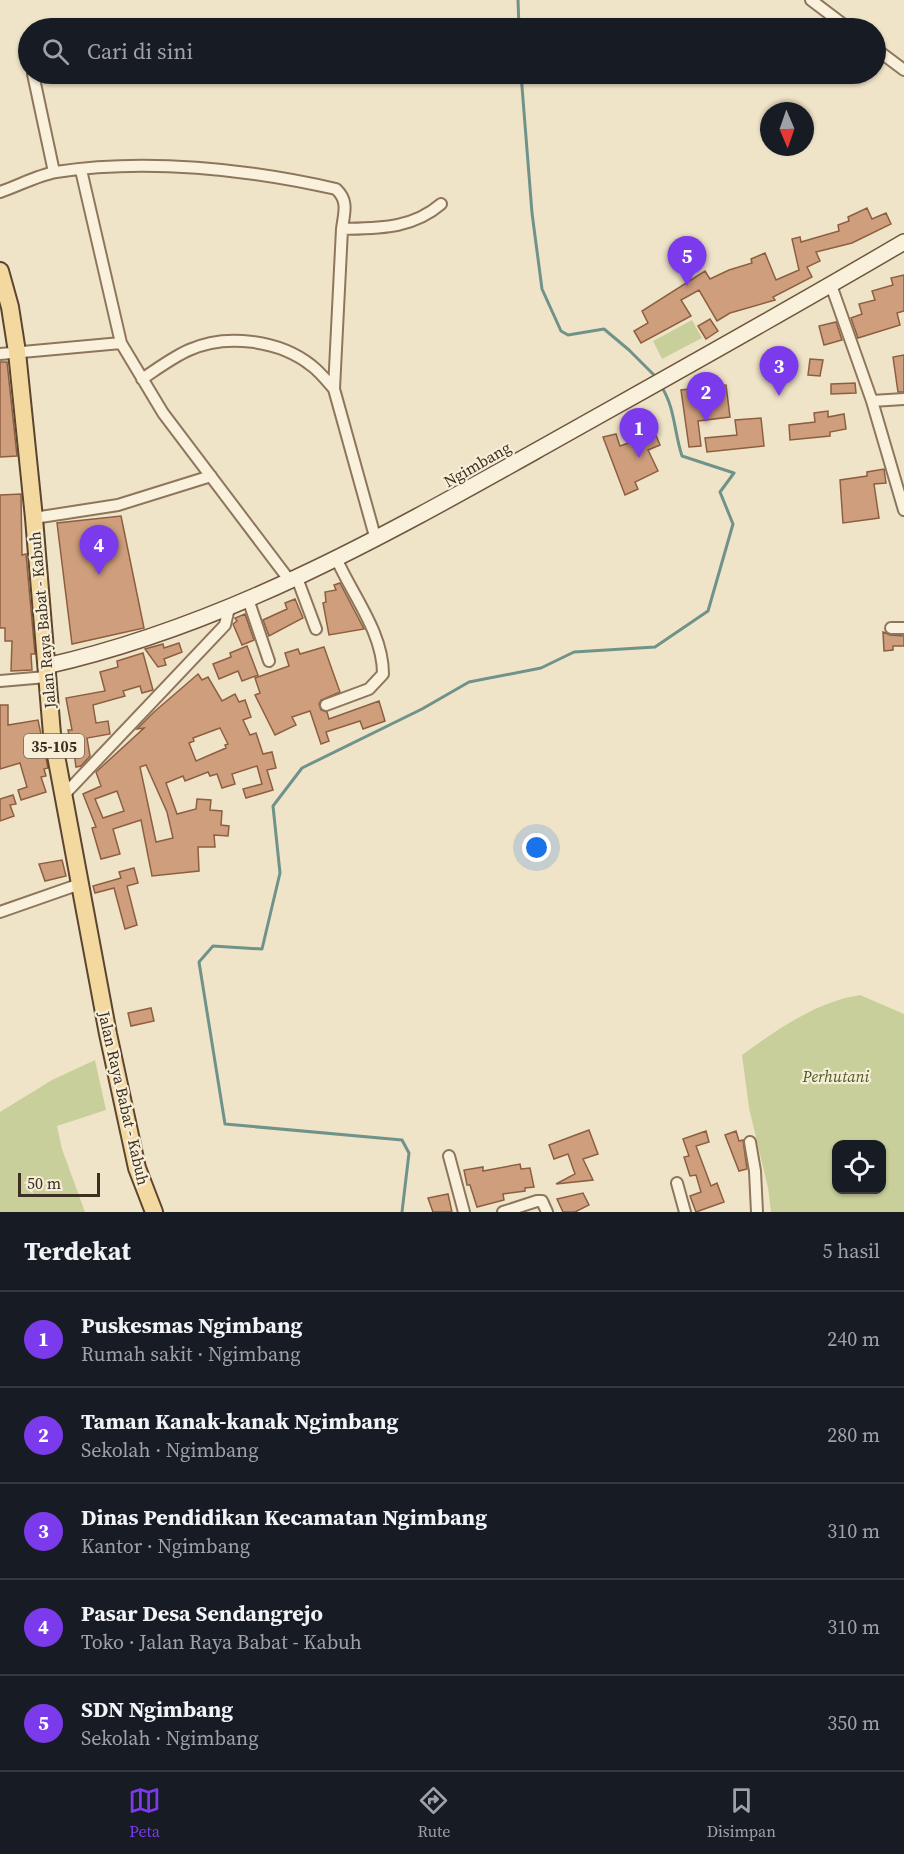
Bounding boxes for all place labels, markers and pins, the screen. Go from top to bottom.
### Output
pin: 5 [668,236,706,286]
pin: 3 [760,346,798,396]
pin: 2 [686,372,726,422]
pin: 1 [620,408,658,458]
pin: 4 [80,526,118,575]

